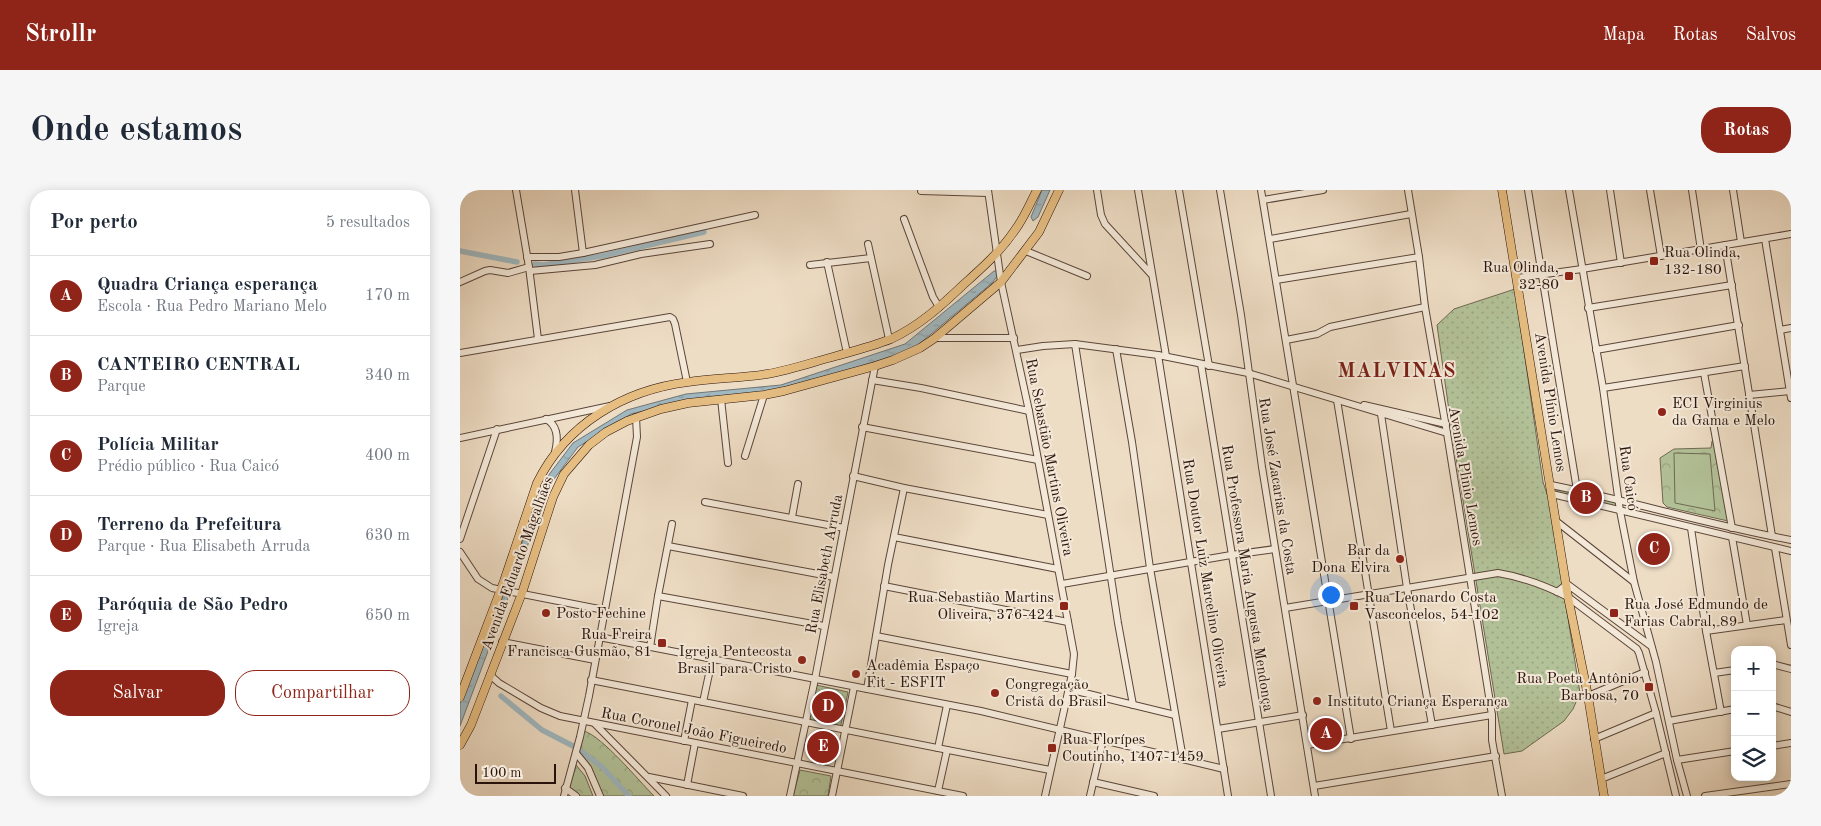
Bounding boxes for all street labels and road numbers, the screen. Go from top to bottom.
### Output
street label: Avenida Plínio Lemos [1531,331,1568,473]
street label: Rua Sebastião Martins Oliveira [1022,357,1075,558]
street label: Rua José Zacarias da Costa [1255,397,1298,576]
street label: Avenida Plinio Lemos [1445,405,1484,547]
street label: Rua Professora Maria Augusta Mendonça [1218,444,1275,713]
street label: Rua Caicó [1616,445,1640,512]
street label: Rua Doutor Luiz Marcelino Oliveira [1179,458,1230,689]
street label: Avenida Eduardo Magalhães [480,475,557,653]
street label: Rua Elisabeth Arruda [805,493,846,635]
street label: Rua Coronel João Figueiredo [600,706,788,757]

